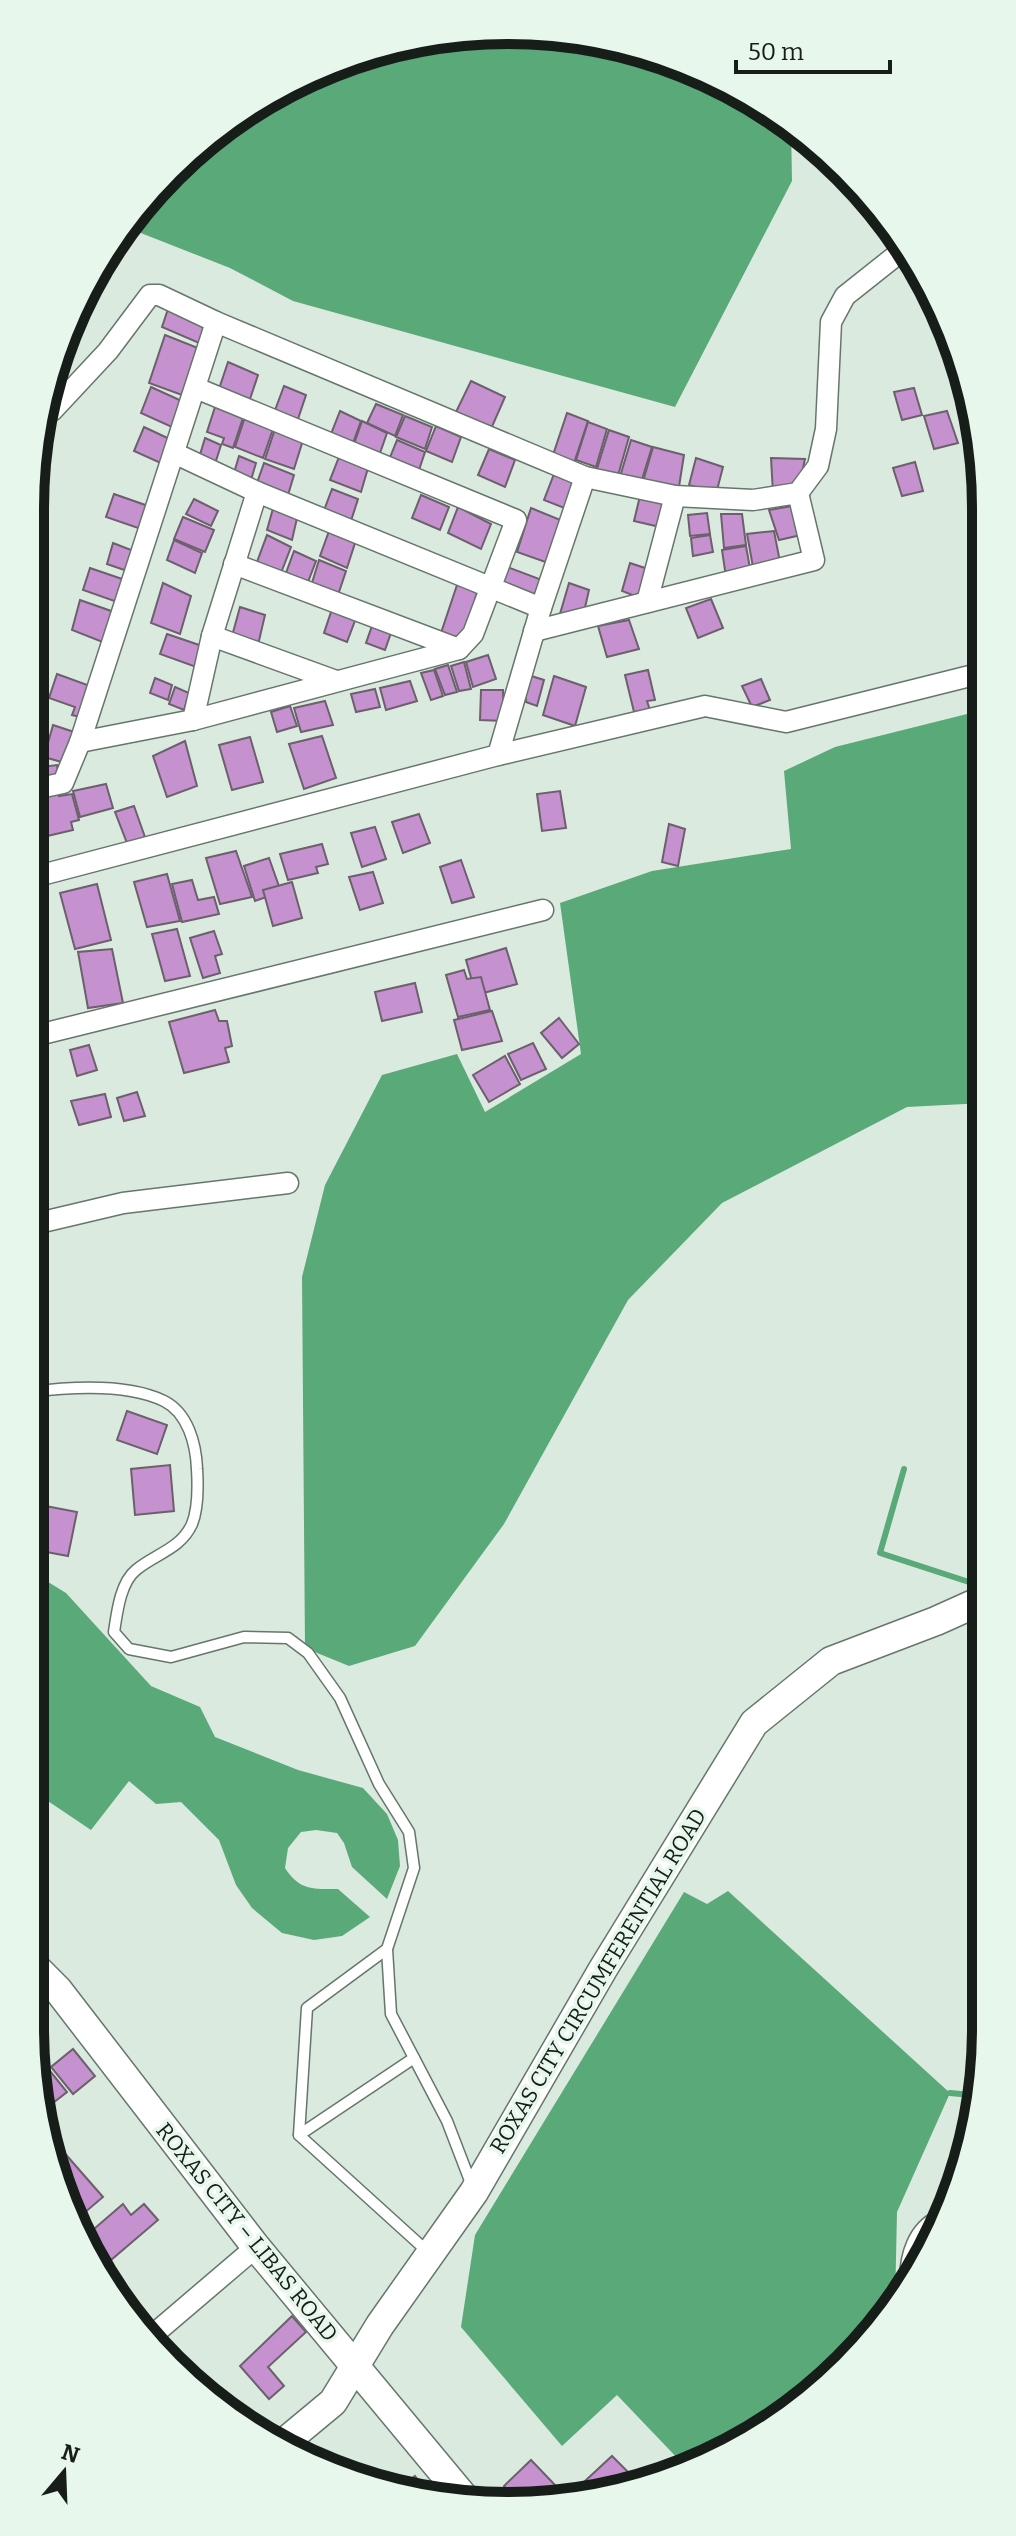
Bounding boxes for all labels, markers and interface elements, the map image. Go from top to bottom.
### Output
scale bar [736,24,890,74]
text: 50 m [748,38,804,66]
street label: ROXAS CITY CIRCUMFERENTIAL ROAD [484,1804,712,2158]
street label: ROXAS CITY – LIBAS ROAD [150,2117,344,2347]
north arrow [24,2432,104,2512]
text: N [58,2438,83,2469]

